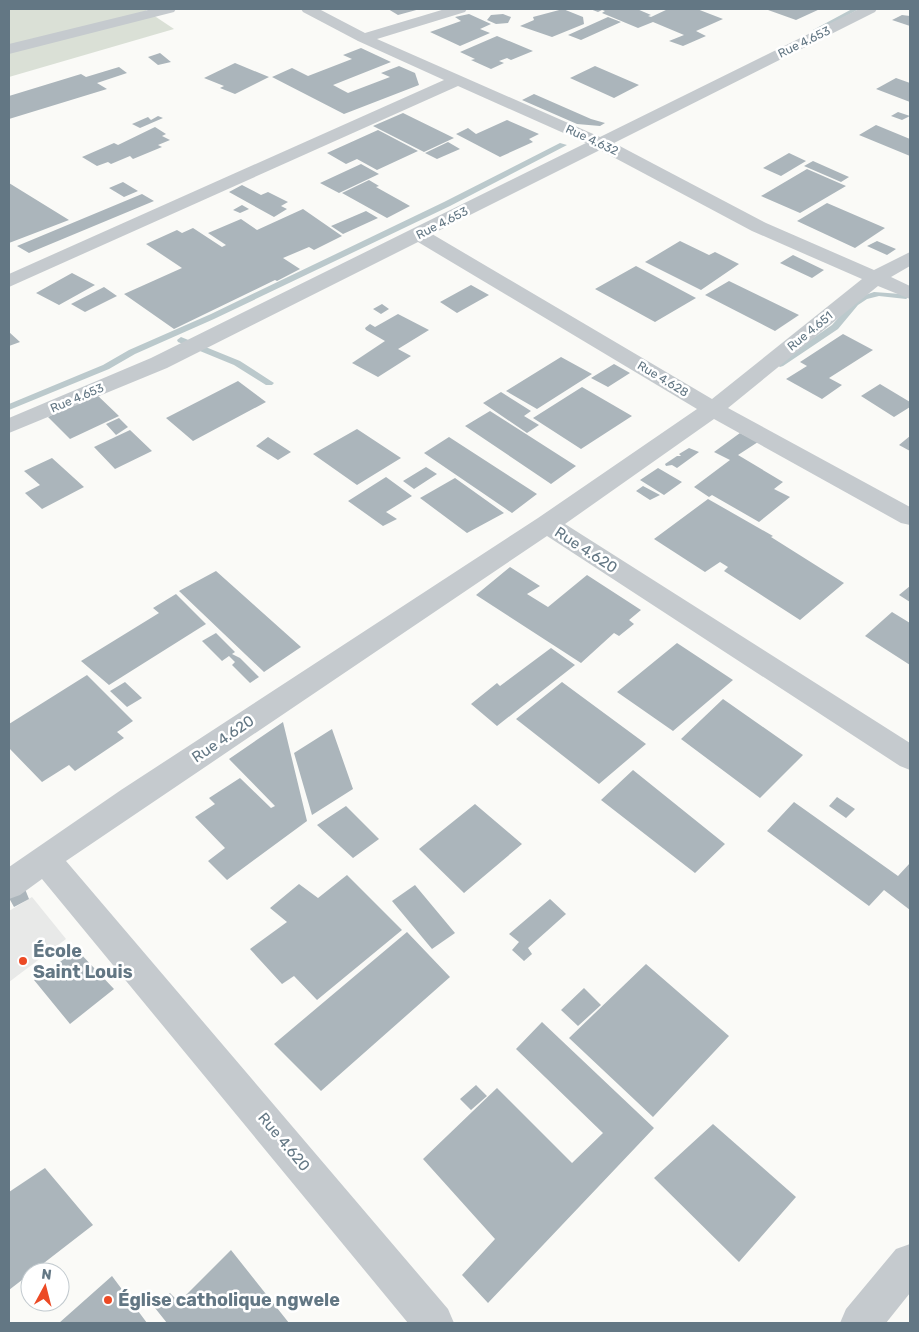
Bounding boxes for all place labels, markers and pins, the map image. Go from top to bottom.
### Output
place label: École Saint Louis [33,940,133,983]
marker: École Saint Louis [17,955,29,967]
place label: Église catholique ngwele [118,1289,340,1311]
marker: Église catholique ngwele [102,1294,114,1306]

